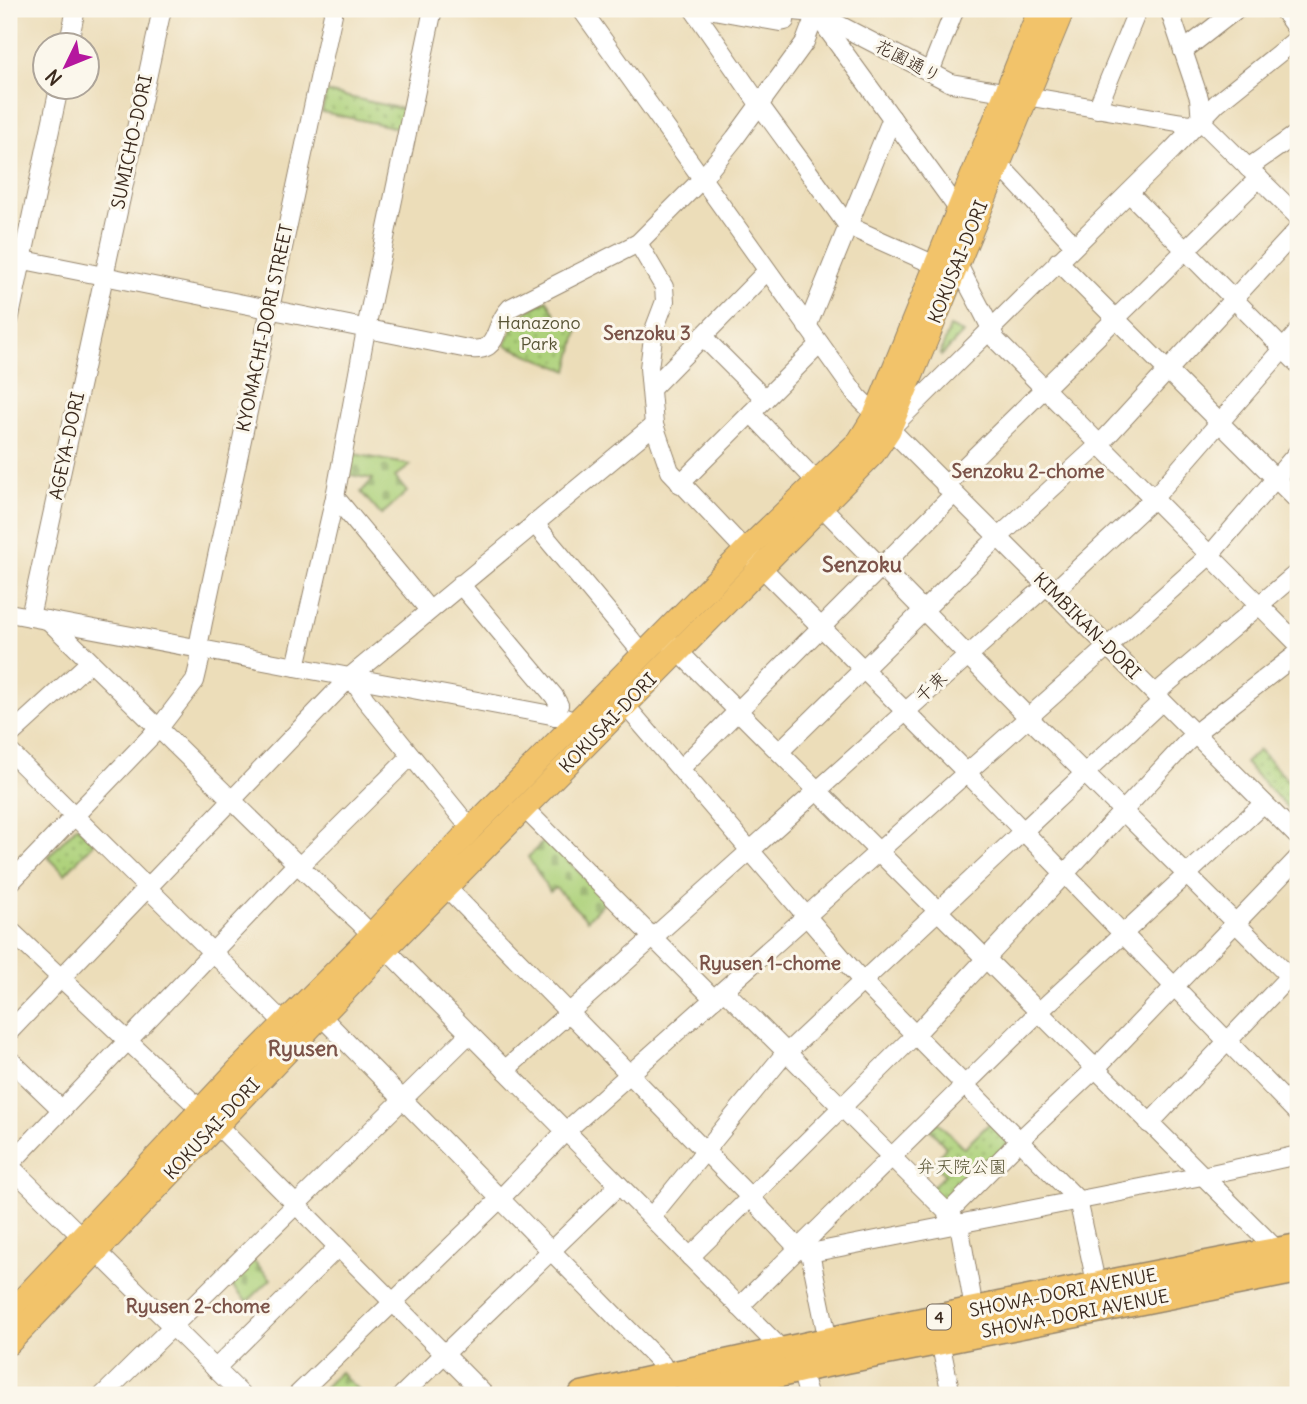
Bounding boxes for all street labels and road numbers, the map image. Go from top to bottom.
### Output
street label: 花園通り [871,34,945,88]
street label: SUMICHO-DORI [106,73,157,211]
street label: KOKUSAI-DORI [922,197,993,327]
street label: KYOMACHI-DORI STREET [231,222,298,434]
street label: AGEYA-DORI [44,390,89,502]
street label: KIMBIKAN-DORI [1029,567,1146,684]
street label: 千束 [910,666,952,707]
street label: KOKUSAI-DORI [554,668,661,778]
street label: KOKUSAI-DORI [159,1073,265,1184]
street label: SHOWA-DORI AVENUE [967,1264,1159,1322]
street label: SHOWA-DORI AVENUE [979,1285,1171,1343]
road number: 4 [927,1304,951,1330]

